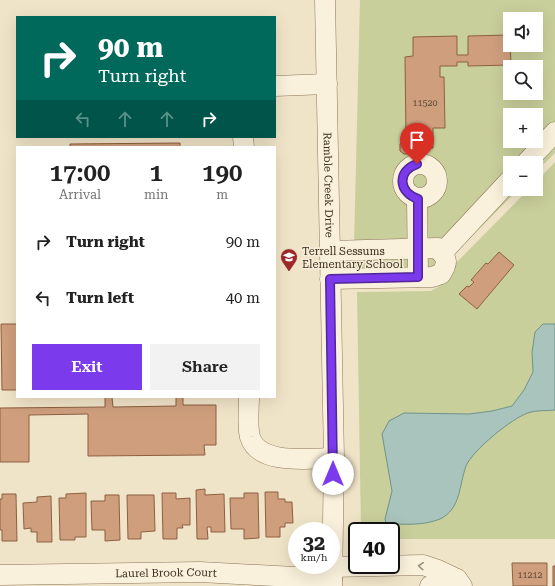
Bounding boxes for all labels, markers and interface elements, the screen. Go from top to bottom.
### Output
map controls [503,12,543,196]
button: sound [503,12,543,52]
text: 90 m [98,31,163,64]
icon: right [32,32,84,84]
button: search [503,60,543,100]
text: Turn right [98,65,186,86]
house number: 11520 [412,98,438,108]
icon: left [72,108,94,130]
icon: ahead [114,108,136,130]
icon: ahead [156,108,178,130]
icon: right [198,108,220,130]
button: + [503,108,543,148]
pin [400,123,434,164]
icon: arrive [406,129,428,151]
street label: Ramble Creek Drive [321,132,336,238]
button: − [503,156,543,196]
text: 17:00 [50,159,110,187]
text: 1 [150,159,163,187]
text: 190 [202,159,242,187]
text: Arrival [59,187,101,202]
text: min [144,187,168,202]
text: m [216,187,228,202]
icon: right [32,231,54,253]
text: Turn right [66,233,145,251]
text: 90 m [226,233,260,251]
place label: Terrell Sessums Elementary School [302,245,403,271]
school or university icon: Terrell Sessums Elementary School [279,247,299,272]
icon: left [32,287,54,309]
text: Turn left [66,289,134,307]
text: 40 m [226,289,260,307]
button: Exit [32,344,142,390]
button: Share [150,344,260,390]
position arrow [312,453,354,495]
speed limit sign: 40 [348,522,400,574]
text: 32 [303,531,325,555]
text: km/h [301,552,327,563]
one-way arrow [418,562,424,571]
street label: Laurel Brook Court [115,565,217,580]
house number: 11212 [517,570,543,580]

